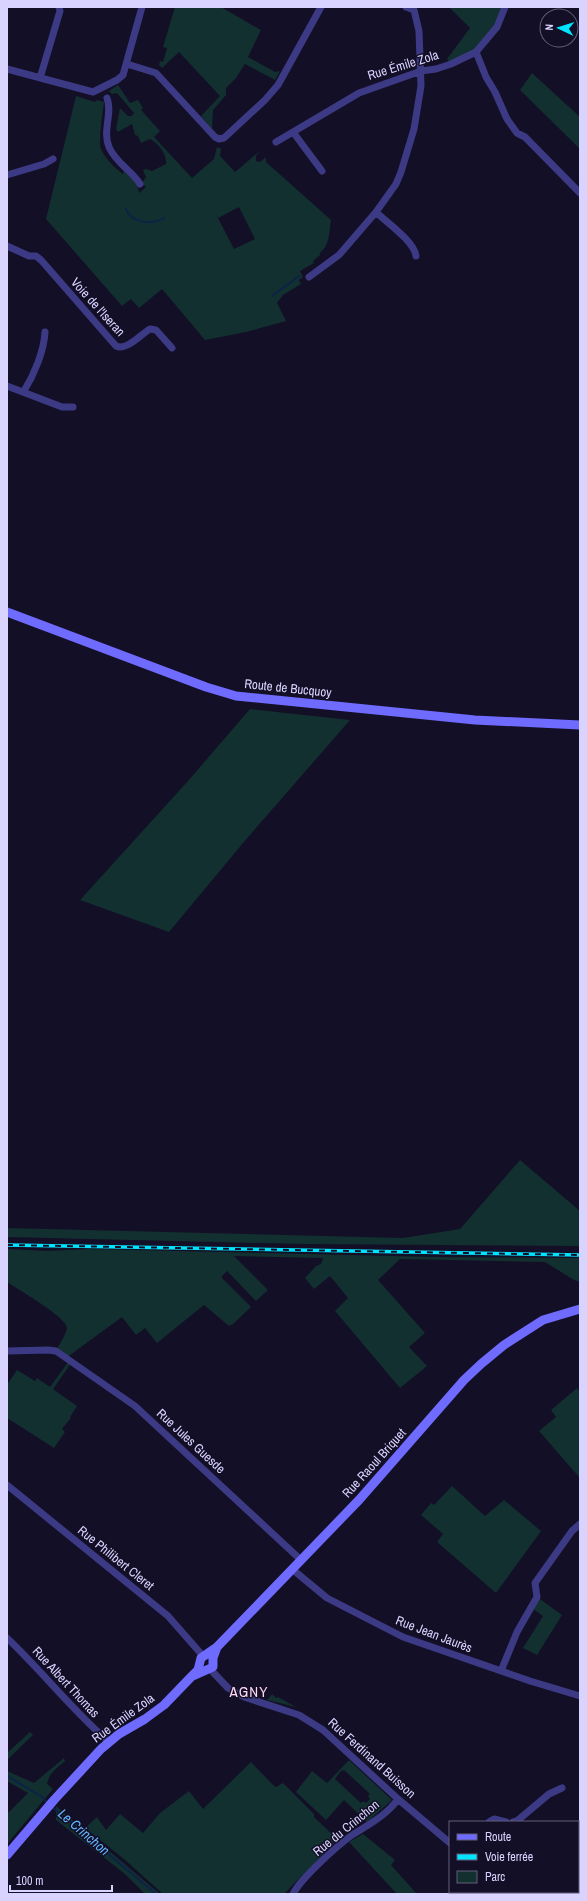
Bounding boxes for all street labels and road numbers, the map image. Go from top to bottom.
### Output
street label: Rue Émile Zola [365,46,441,84]
street label: Voie de l'Iseran [67,274,129,340]
street label: Route de Bucquoy [243,675,333,701]
street label: Rue Jules Guesde [153,1405,229,1477]
street label: Rue Raoul Briquet [338,1425,410,1501]
street label: Rue Philibert Cleret [74,1522,158,1594]
street label: Rue Jean Jaurès [393,1612,475,1656]
street label: Rue Albert Thomas [29,1643,103,1721]
street label: Rue Émile Zola [88,1689,158,1746]
street label: Rue Ferdinand Buisson [325,1714,419,1802]
street label: Rue du Crinchon [309,1796,383,1860]

